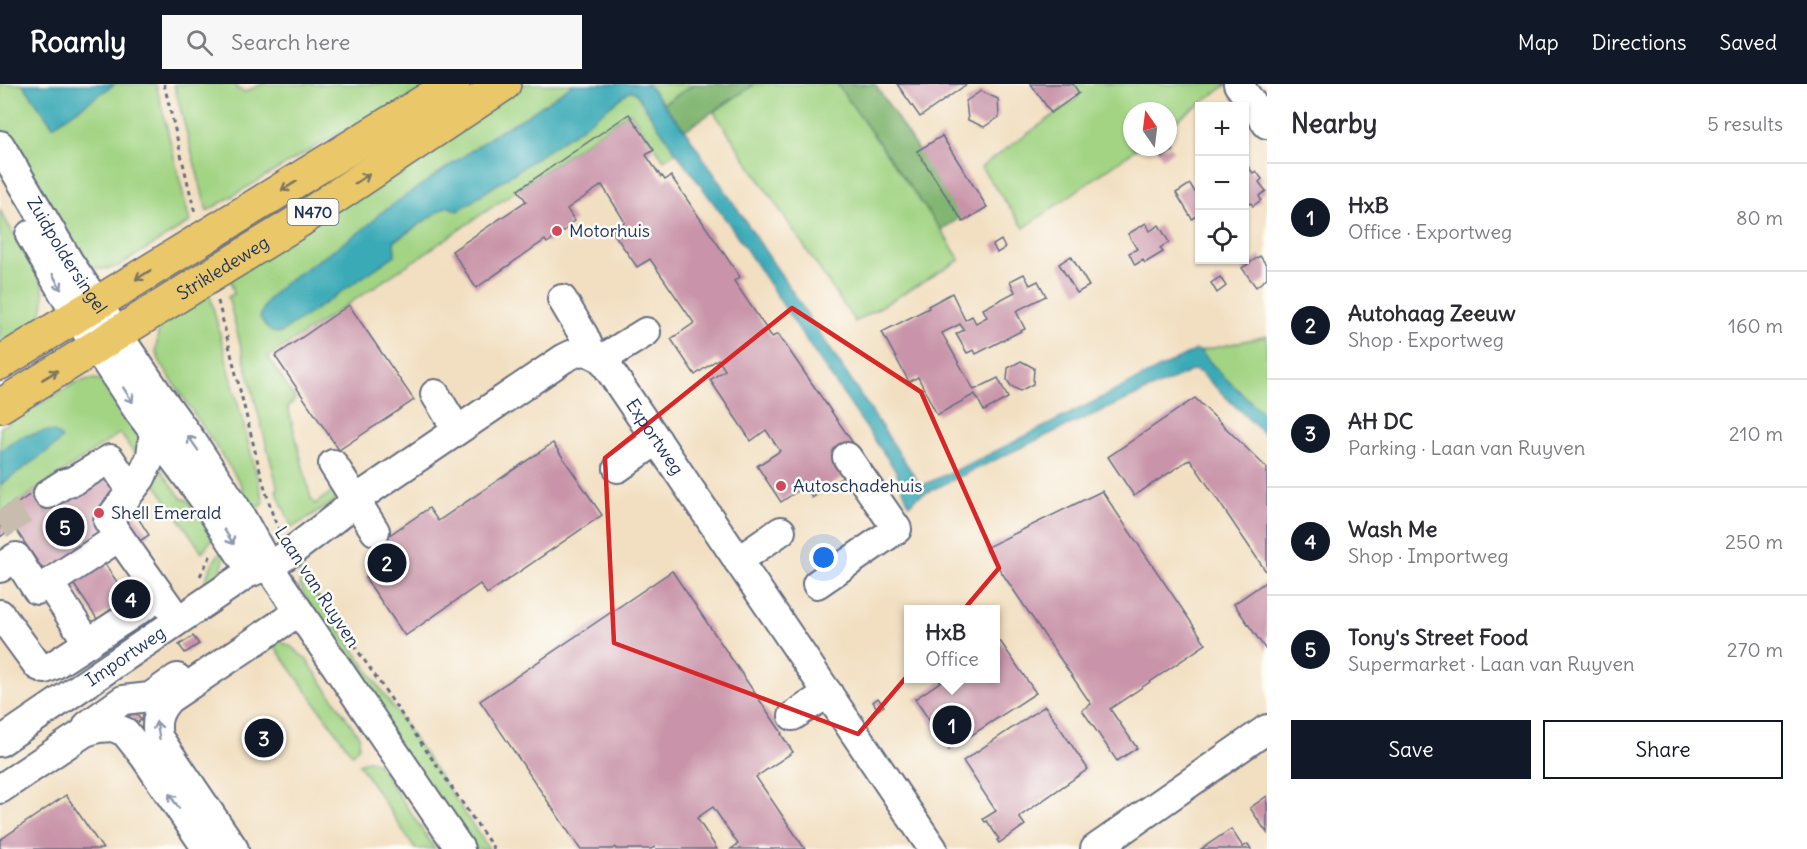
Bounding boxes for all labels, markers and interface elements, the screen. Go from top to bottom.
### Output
search box [162,15,582,69]
text: Roamly [30,24,126,60]
icon: search [183,26,216,59]
text: Search here [231,28,350,56]
text: Map [1518,29,1559,56]
text: Directions [1592,29,1686,56]
text: Saved [1719,29,1777,56]
north arrow [1123,102,1177,156]
map controls [1195,102,1249,264]
button: + [1195,102,1249,156]
text: Nearby [1291,107,1377,140]
text: 5 results [1707,111,1783,136]
button: − [1195,156,1249,210]
one-way arrow [353,172,370,184]
one-way arrow [281,179,298,192]
text: HxB [1348,191,1389,219]
street label: Zuidpoldersingel [22,193,112,318]
road number: N470 [288,199,338,225]
text: 1 [1307,205,1314,230]
text: 80 m [1736,205,1783,230]
button: locate [1195,210,1249,264]
place label: Motorhuis [569,219,650,242]
text: Office · Exportweg [1348,219,1512,244]
marker: Motorhuis [550,224,564,238]
street label: Strikledeweg [172,231,273,305]
one-way arrow [135,269,152,281]
one-way arrow [52,274,64,291]
text: Autohaag Zeeuw [1348,299,1515,327]
text: 2 [1305,313,1316,338]
text: 160 m [1728,313,1783,338]
text: Shop · Exportweg [1348,327,1504,352]
one-way arrow [41,368,58,380]
one-way arrow [122,387,135,404]
street label: Exportweg [621,394,689,479]
text: AH DC [1348,407,1413,435]
text: 3 [1305,421,1316,446]
text: 210 m [1729,421,1783,446]
text: Parking · Laan van Ruyven [1348,435,1585,460]
one-way arrow [187,436,199,452]
place label: Autoschadehuis [793,474,922,497]
marker: Autoschadehuis [774,479,788,493]
place label: Shell Emerald [111,501,222,524]
pin: 5 [46,504,84,550]
marker: Shell Emerald [92,506,106,520]
text: Wash Me [1348,515,1437,543]
street label: Laan van Ruyven [270,522,365,651]
one-way arrow [222,528,235,545]
text: 4 [1305,529,1316,554]
text: 250 m [1725,529,1783,554]
pin: 2 [368,540,406,586]
your location [809,543,838,572]
text: Shop · Importweg [1348,543,1509,568]
pin: 4 [112,576,150,622]
popup [904,605,1000,683]
text: HxB [925,618,966,646]
street label: Importweg [81,621,170,691]
text: Tony's Street Food [1348,623,1528,651]
text: 5 [1305,637,1316,662]
text: 270 m [1727,637,1783,662]
text: Office [925,646,979,671]
text: Supermarket · Laan van Ruyven [1348,651,1635,676]
pin: 1 [932,702,972,748]
pin: 3 [244,716,284,760]
button: Save [1291,720,1531,779]
button: Share [1543,720,1783,779]
one-way arrow [152,721,163,740]
one-way arrow [168,793,180,809]

